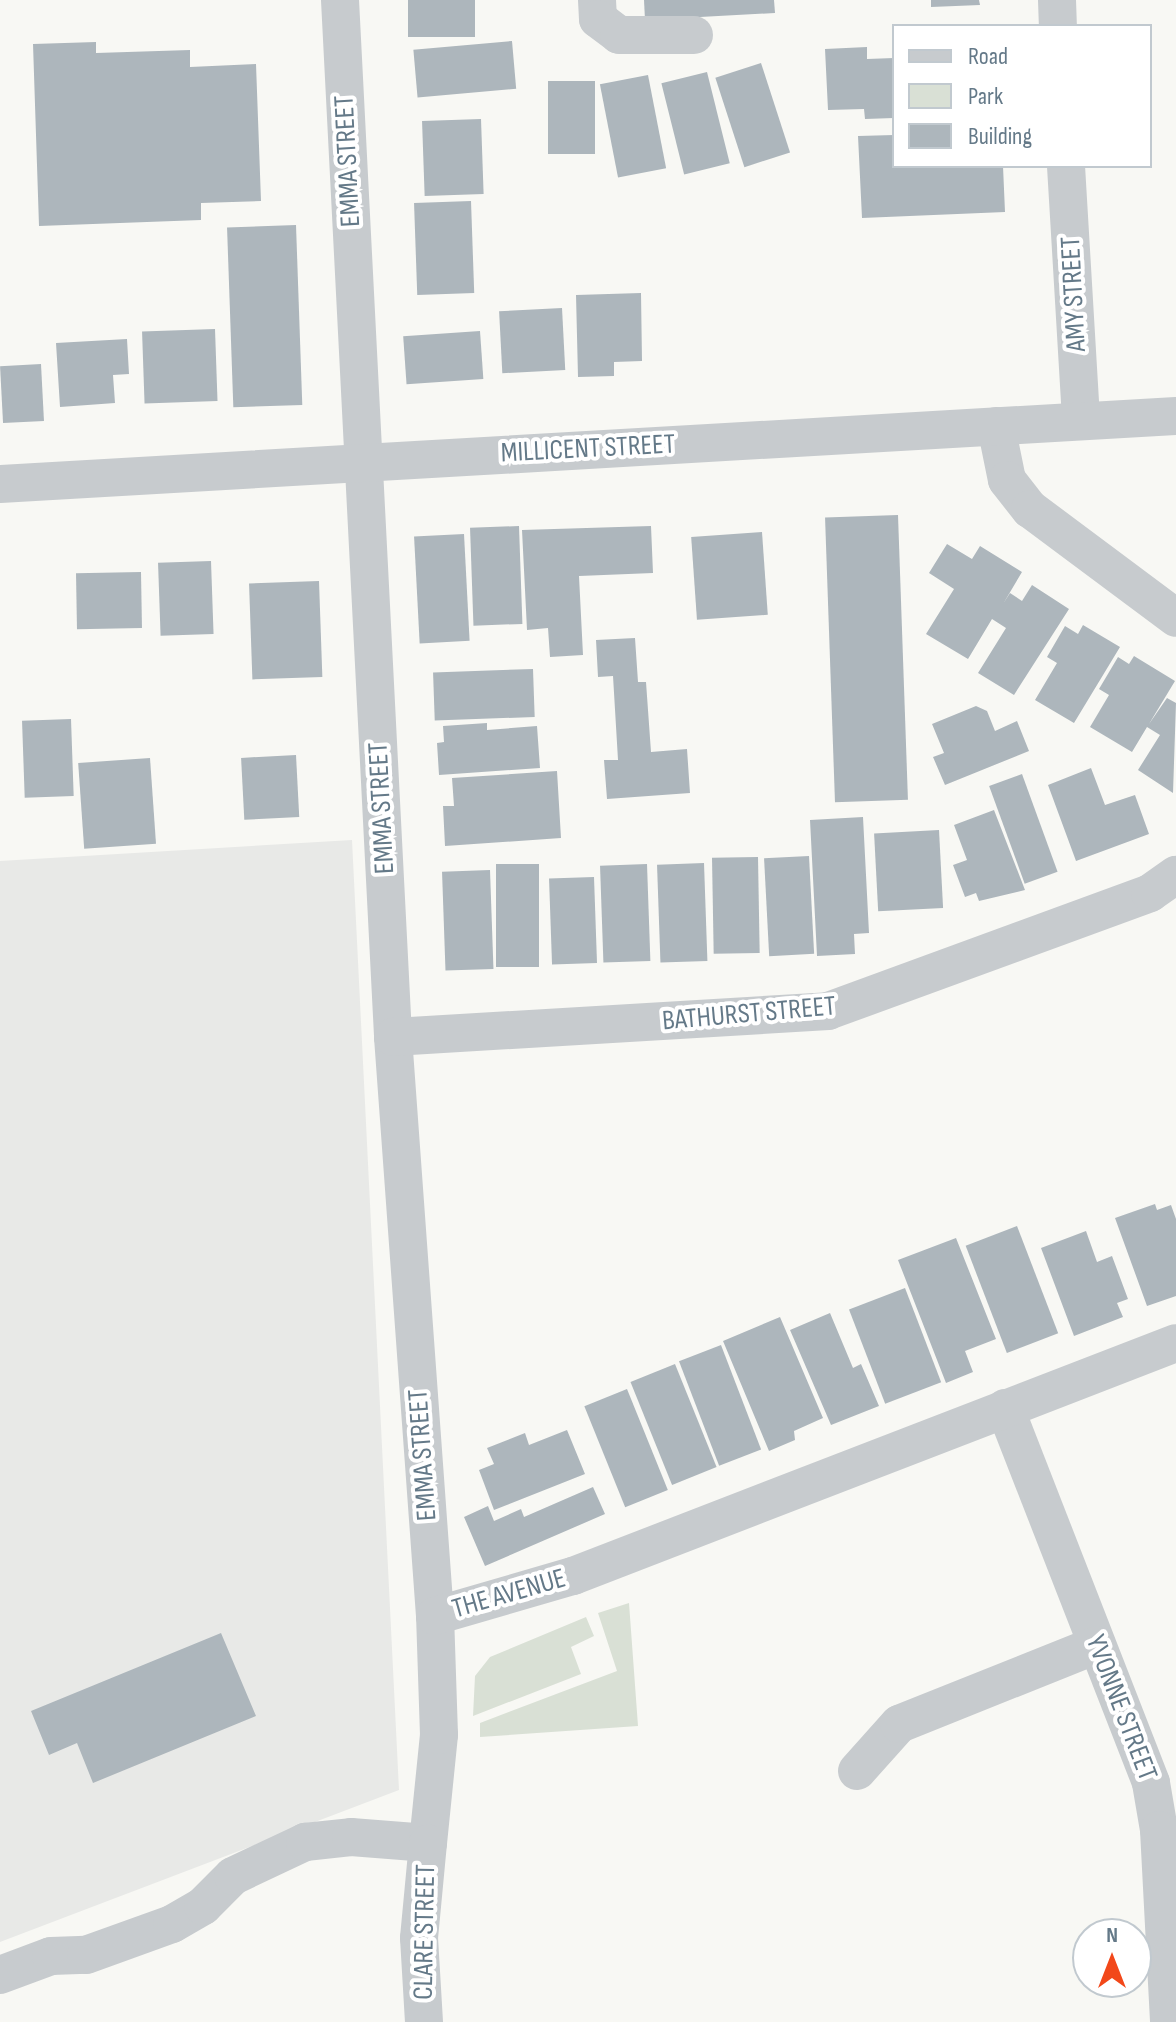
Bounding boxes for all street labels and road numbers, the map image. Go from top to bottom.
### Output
street label: EMMA STREET [328,94,368,228]
street label: AMY STREET [1054,236,1094,352]
street label: MILLICENT STREET [500,428,676,470]
street label: EMMA STREET [362,741,402,875]
street label: BATHURST STREET [661,990,837,1038]
street label: EMMA STREET [402,1388,444,1522]
street label: THE AVENUE [448,1562,570,1626]
street label: YVONNE STREET [1078,1631,1164,1785]
street label: CLARE STREET [407,1864,443,2000]

